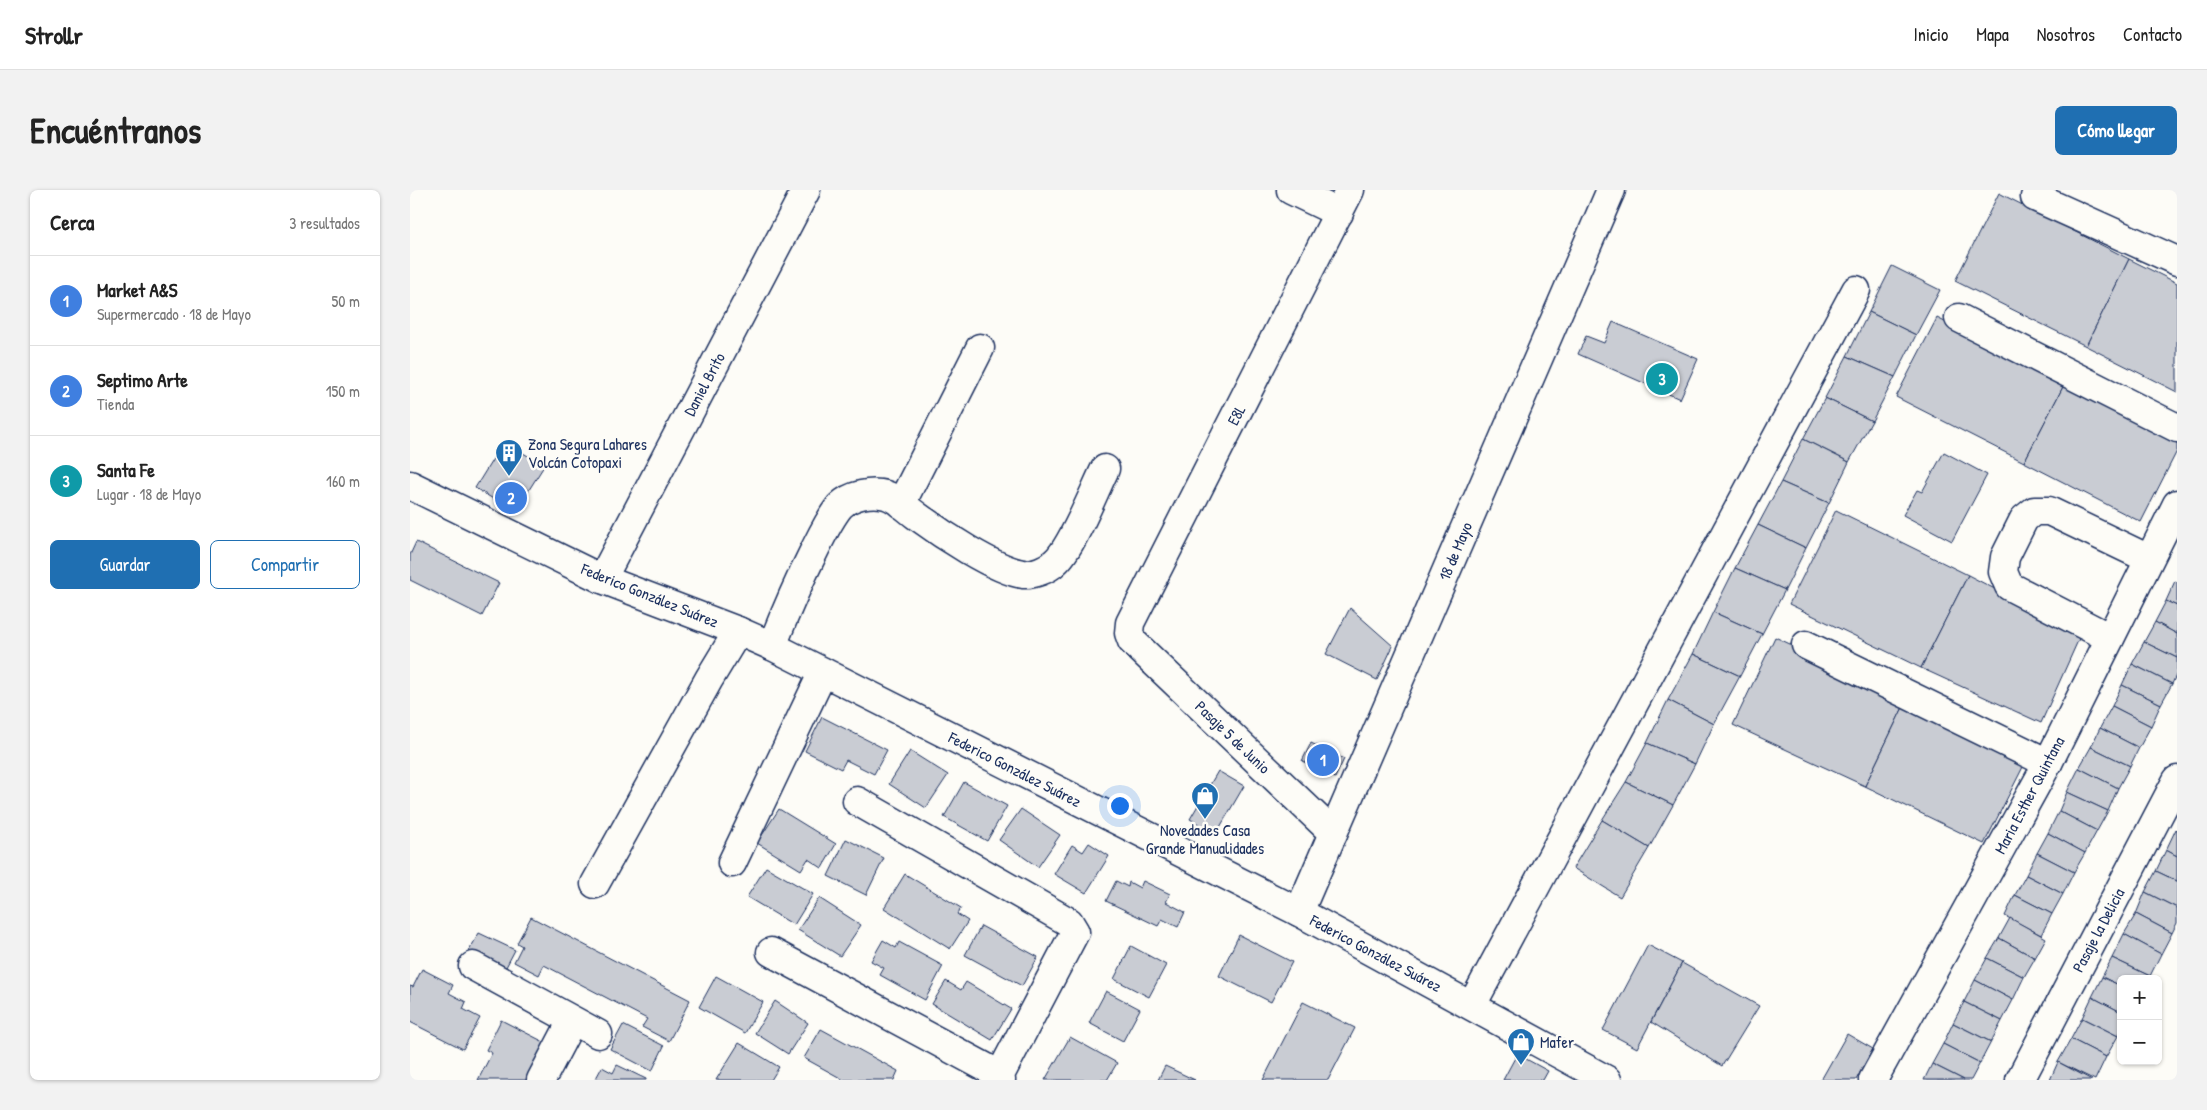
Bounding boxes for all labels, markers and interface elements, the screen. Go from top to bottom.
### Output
text: Strollr [25,19,83,51]
text: Inicio [1914,22,1948,47]
text: Mapa [1976,22,2009,47]
text: Nosotros [2037,22,2095,47]
text: Contacto [2123,22,2182,47]
button: Cómo llegar [2055,106,2177,155]
text: Encuéntranos [30,107,201,154]
text: Cerca [50,208,94,237]
text: 3 resultados [289,212,360,234]
text: Market A&S [97,277,177,303]
text: 1 [63,290,69,312]
text: 50 m [332,290,360,312]
text: Supermercado · 18 de Mayo [97,303,251,325]
street label: Daniel Brito [678,348,730,420]
pin: 3 [1646,360,1678,398]
text: Septimo Arte [97,367,188,393]
text: 2 [62,380,70,402]
text: 150 m [326,380,360,402]
text: Tienda [97,393,134,415]
street label: E8L [1222,401,1250,429]
place label: Zona Segura Lahares Volcán Cotopaxi [528,433,647,473]
building icon: Zona Segura Lahares Volcán Cotopaxi [494,438,524,477]
text: Santa Fe [97,457,155,483]
text: 3 [62,470,70,492]
text: 160 m [326,470,360,492]
pin: 2 [495,479,527,517]
text: Lugar · 18 de Mayo [97,483,201,505]
street label: 18 de Mayo [1433,518,1477,584]
button: Guardar [50,540,200,589]
button: Compartir [210,540,360,589]
street label: Federico González Suárez [577,557,722,633]
street label: Pasaje 5 de Junio [1191,696,1276,779]
street label: Federico González Suárez [944,726,1085,812]
street label: Maria Esther Quintana [1989,732,2069,858]
pin: 1 [1307,741,1339,779]
shop icon: Novedades Casa Grande Manualidades [1190,781,1220,820]
your location [1107,793,1133,819]
place label: Novedades Casa Grande Manualidades [1146,819,1264,859]
street label: Pasaje la Delicia [2067,884,2129,976]
street label: Federico González Suárez [1305,909,1446,997]
map controls [2117,975,2162,1065]
button: + [2117,975,2162,1020]
button: − [2117,1020,2162,1065]
shop icon: Mafer [1506,1027,1536,1066]
place label: Mafer [1540,1031,1574,1053]

